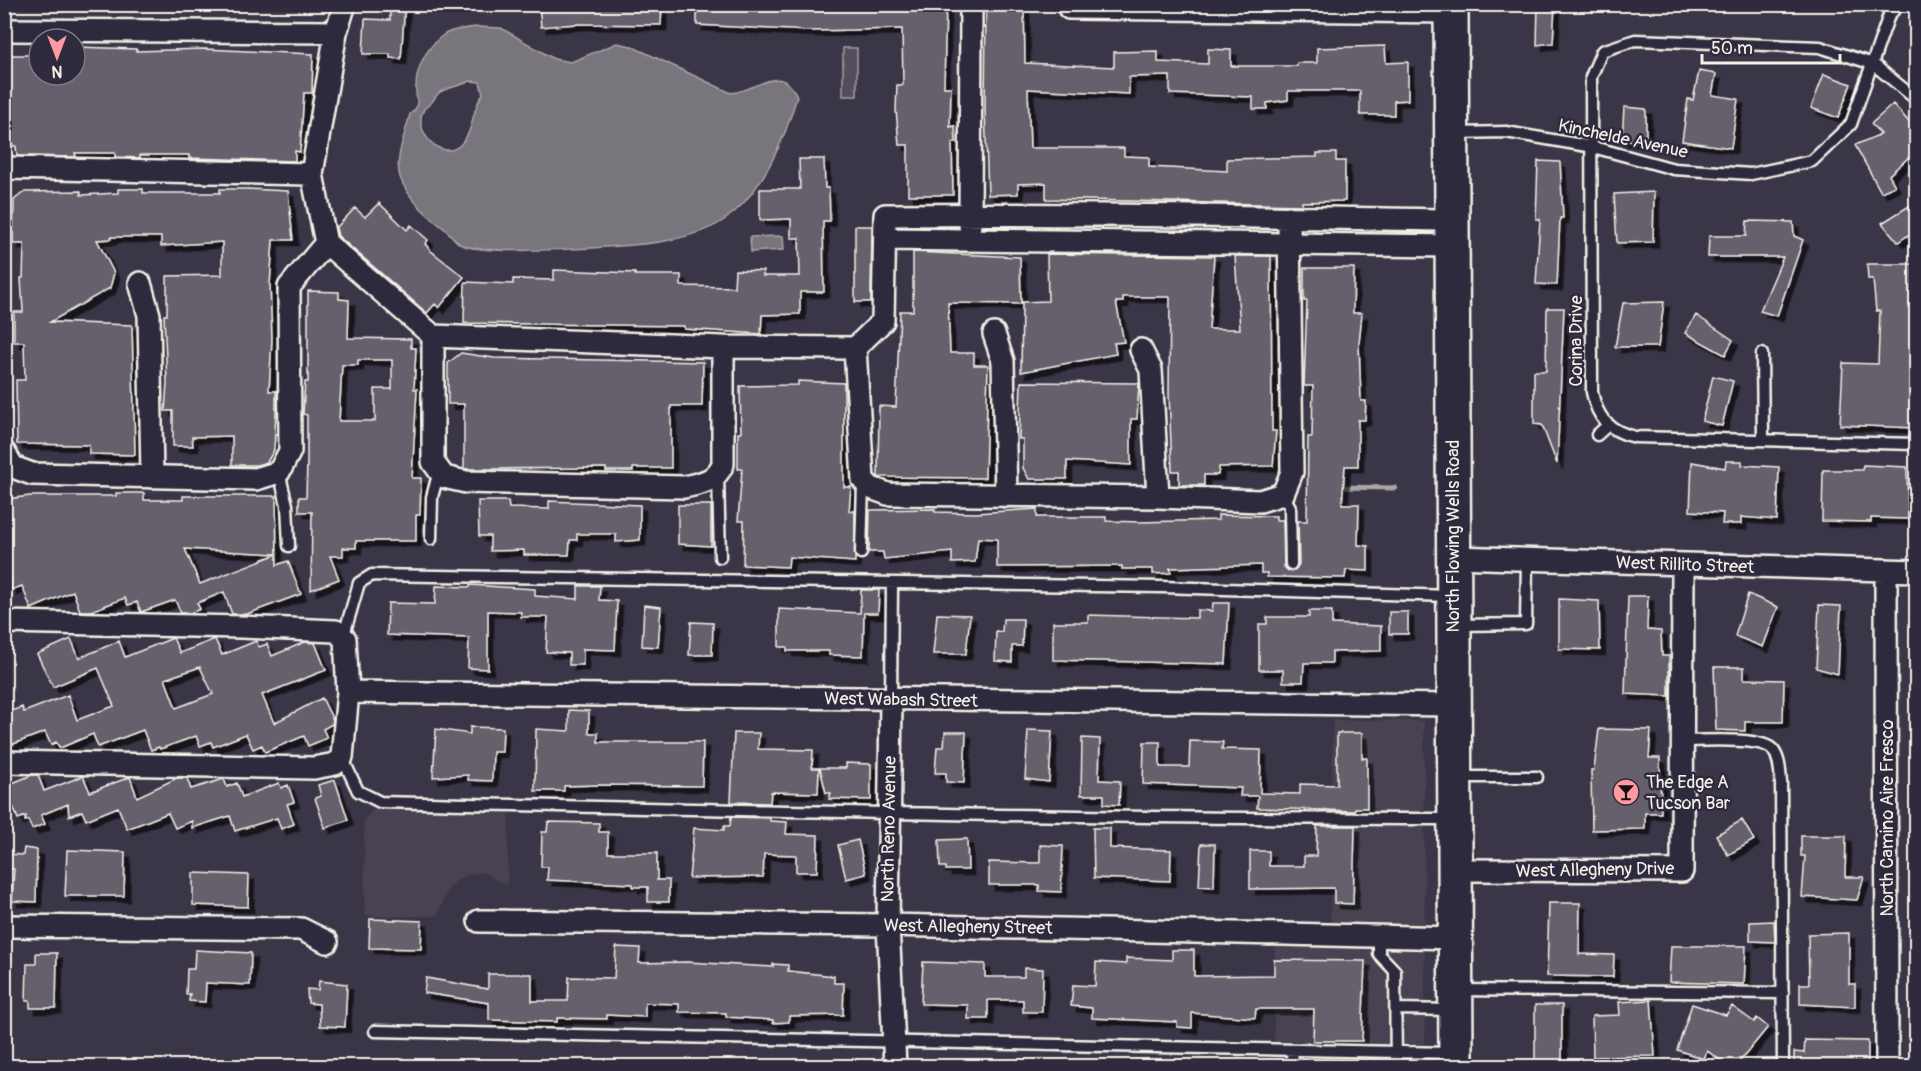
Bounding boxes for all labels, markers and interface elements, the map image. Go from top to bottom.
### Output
north arrow [27,27,87,87]
scale bar [1702,27,1840,65]
text: 50 m [1711,37,1753,60]
text: N [51,61,62,81]
street label: Kinchelde Avenue [1556,114,1690,164]
street label: Corina Drive [1565,295,1588,387]
street label: North Flowing Wells Road [1442,440,1465,632]
street label: West Rillito Street [1615,551,1755,579]
street label: West Wabash Street [824,687,979,713]
street label: North Camino Aire Fresco [1876,719,1899,916]
street label: North Reno Avenue [876,756,902,902]
place label: The Edge A Tucson Bar [1646,771,1731,815]
bar icon: The Edge A Tucson Bar [1611,777,1641,807]
street label: West Allegheny Drive [1515,857,1675,883]
street label: West Allegheny Street [883,914,1053,940]

